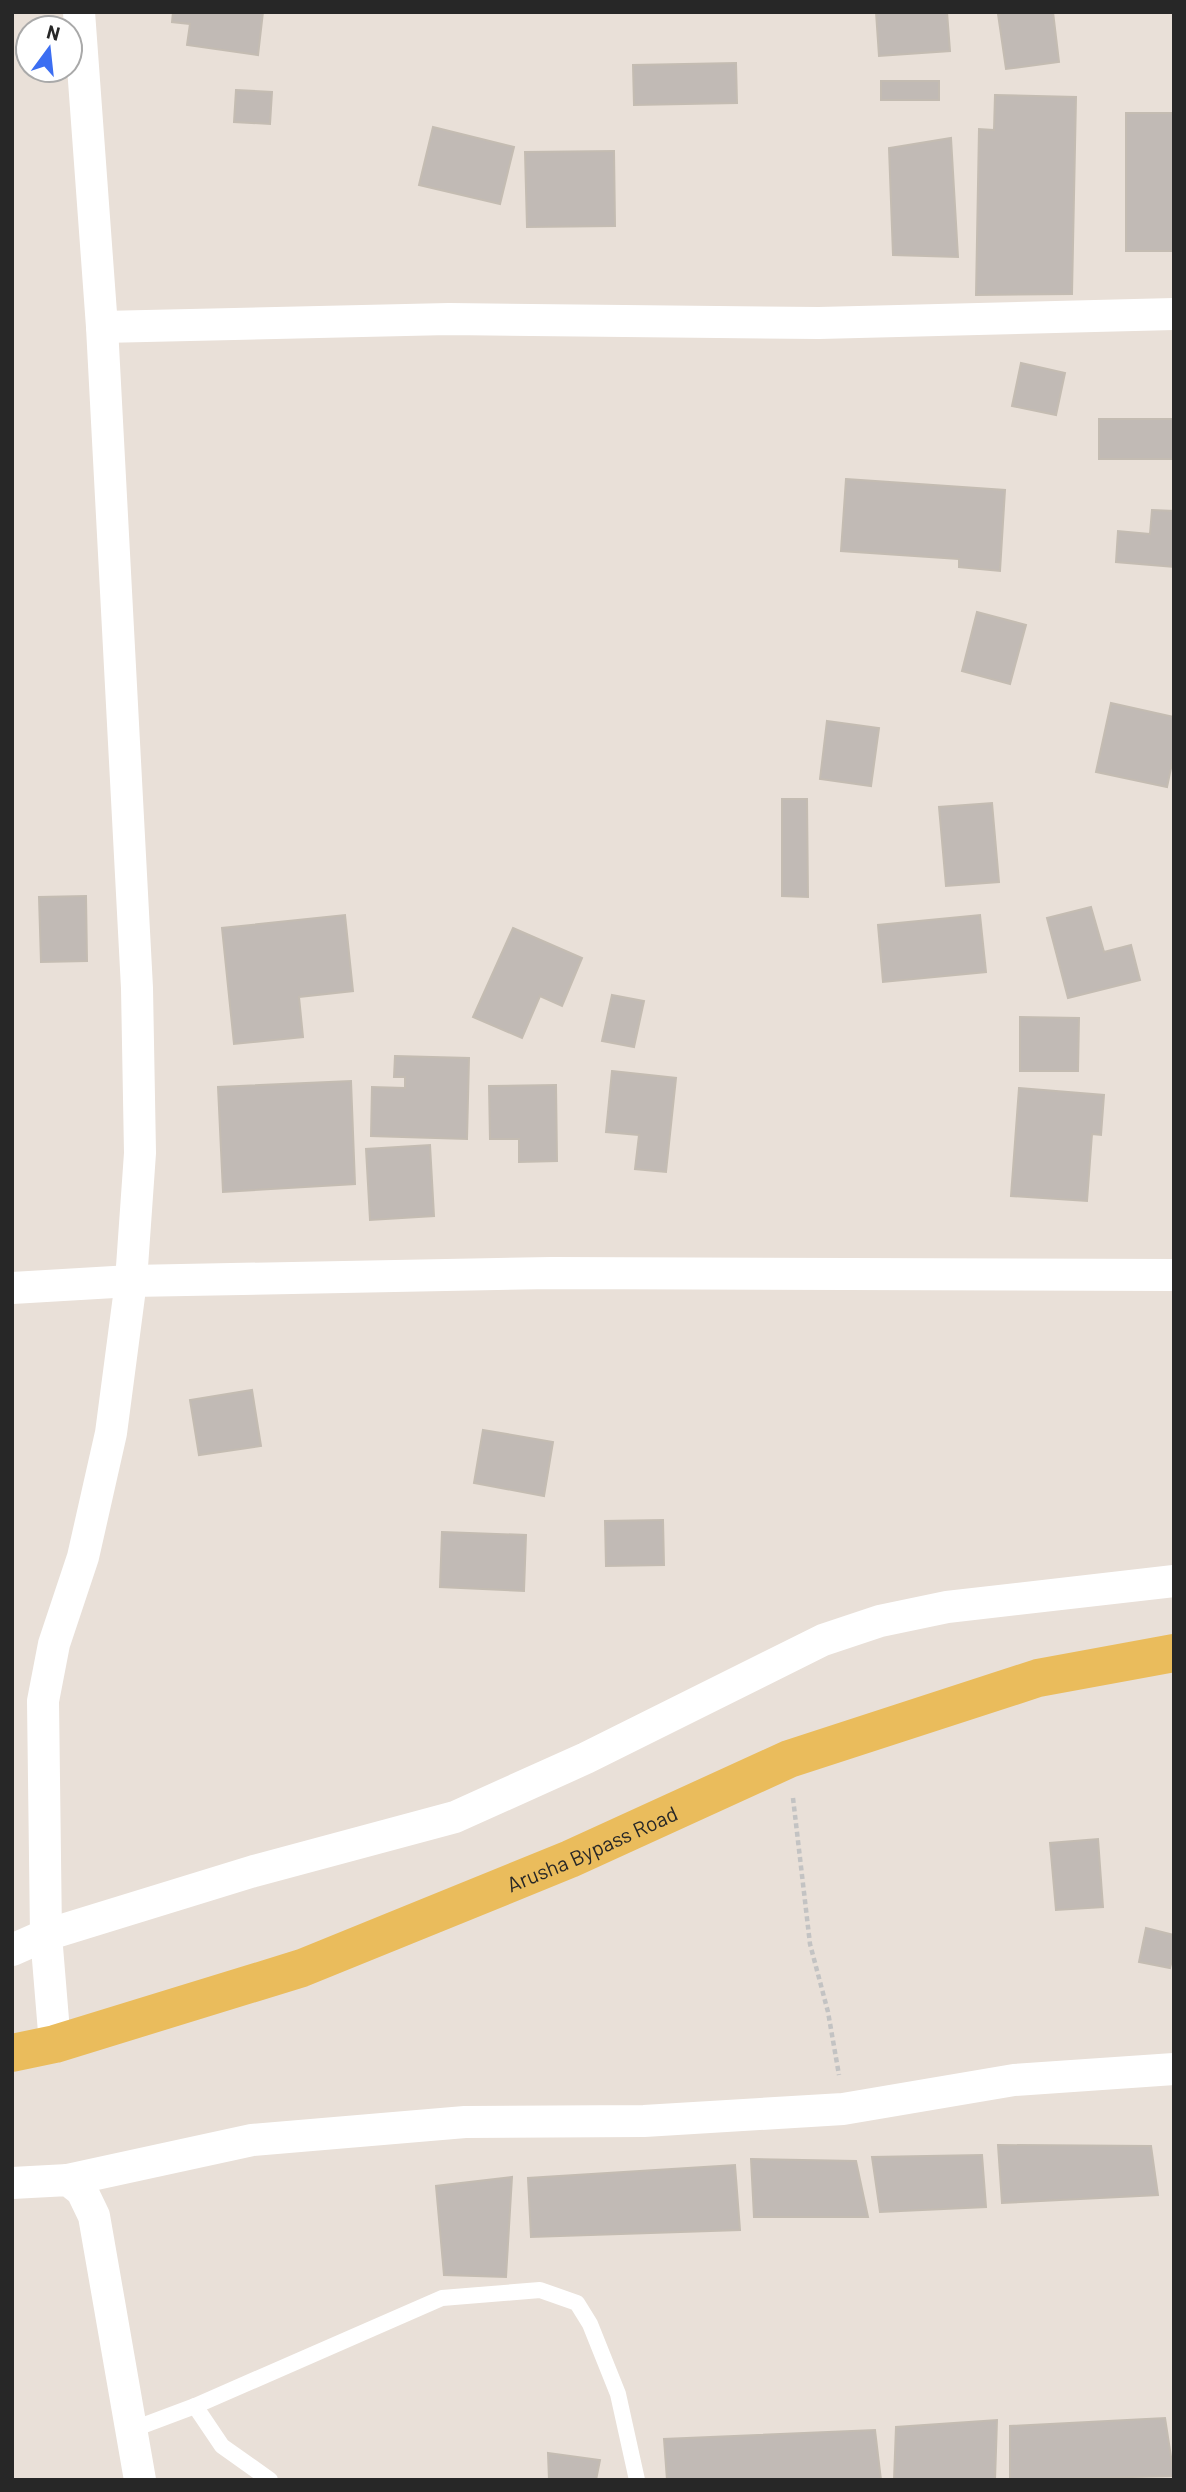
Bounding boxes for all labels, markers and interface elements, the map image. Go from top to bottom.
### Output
north arrow [14,14,84,84]
text: N [44,19,63,45]
street label: Arusha Bypass Road [503,1799,681,1896]

